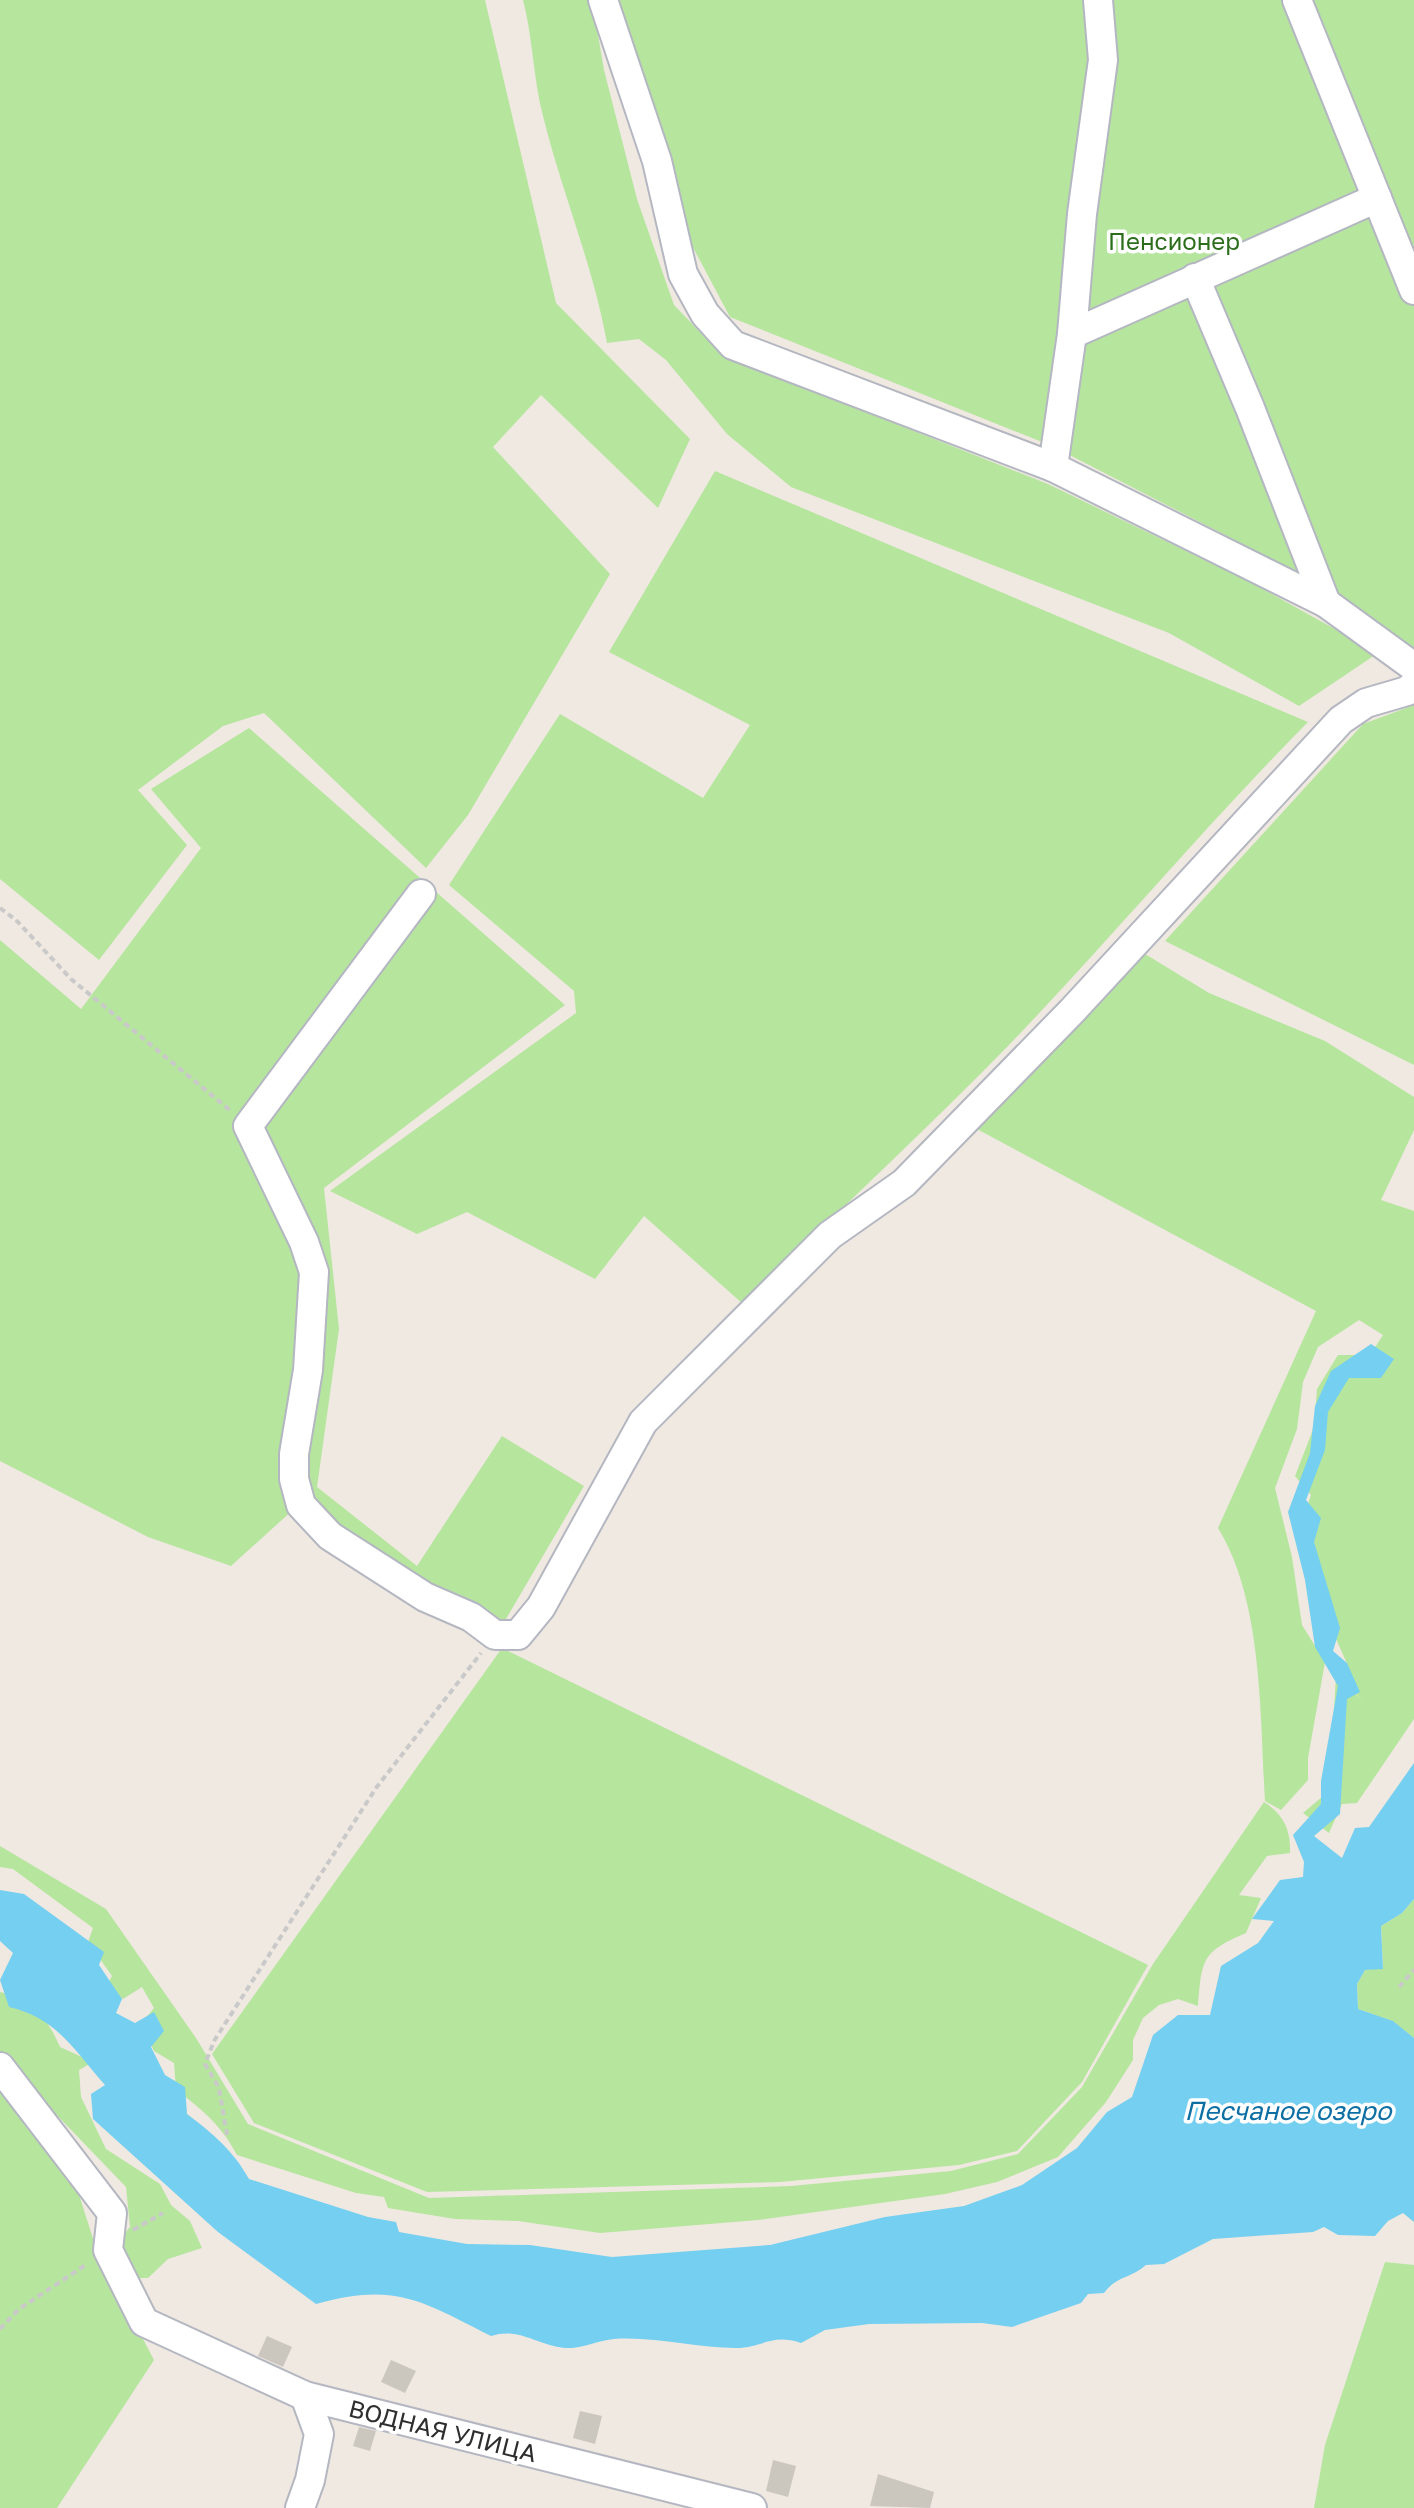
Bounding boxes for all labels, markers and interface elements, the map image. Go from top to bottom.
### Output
park label: Пенсионер [1108,226,1240,255]
water label: Песчаное озеро [1185,2095,1393,2126]
street label: ВОДНАЯ УЛИЦА [346,2393,540,2467]

